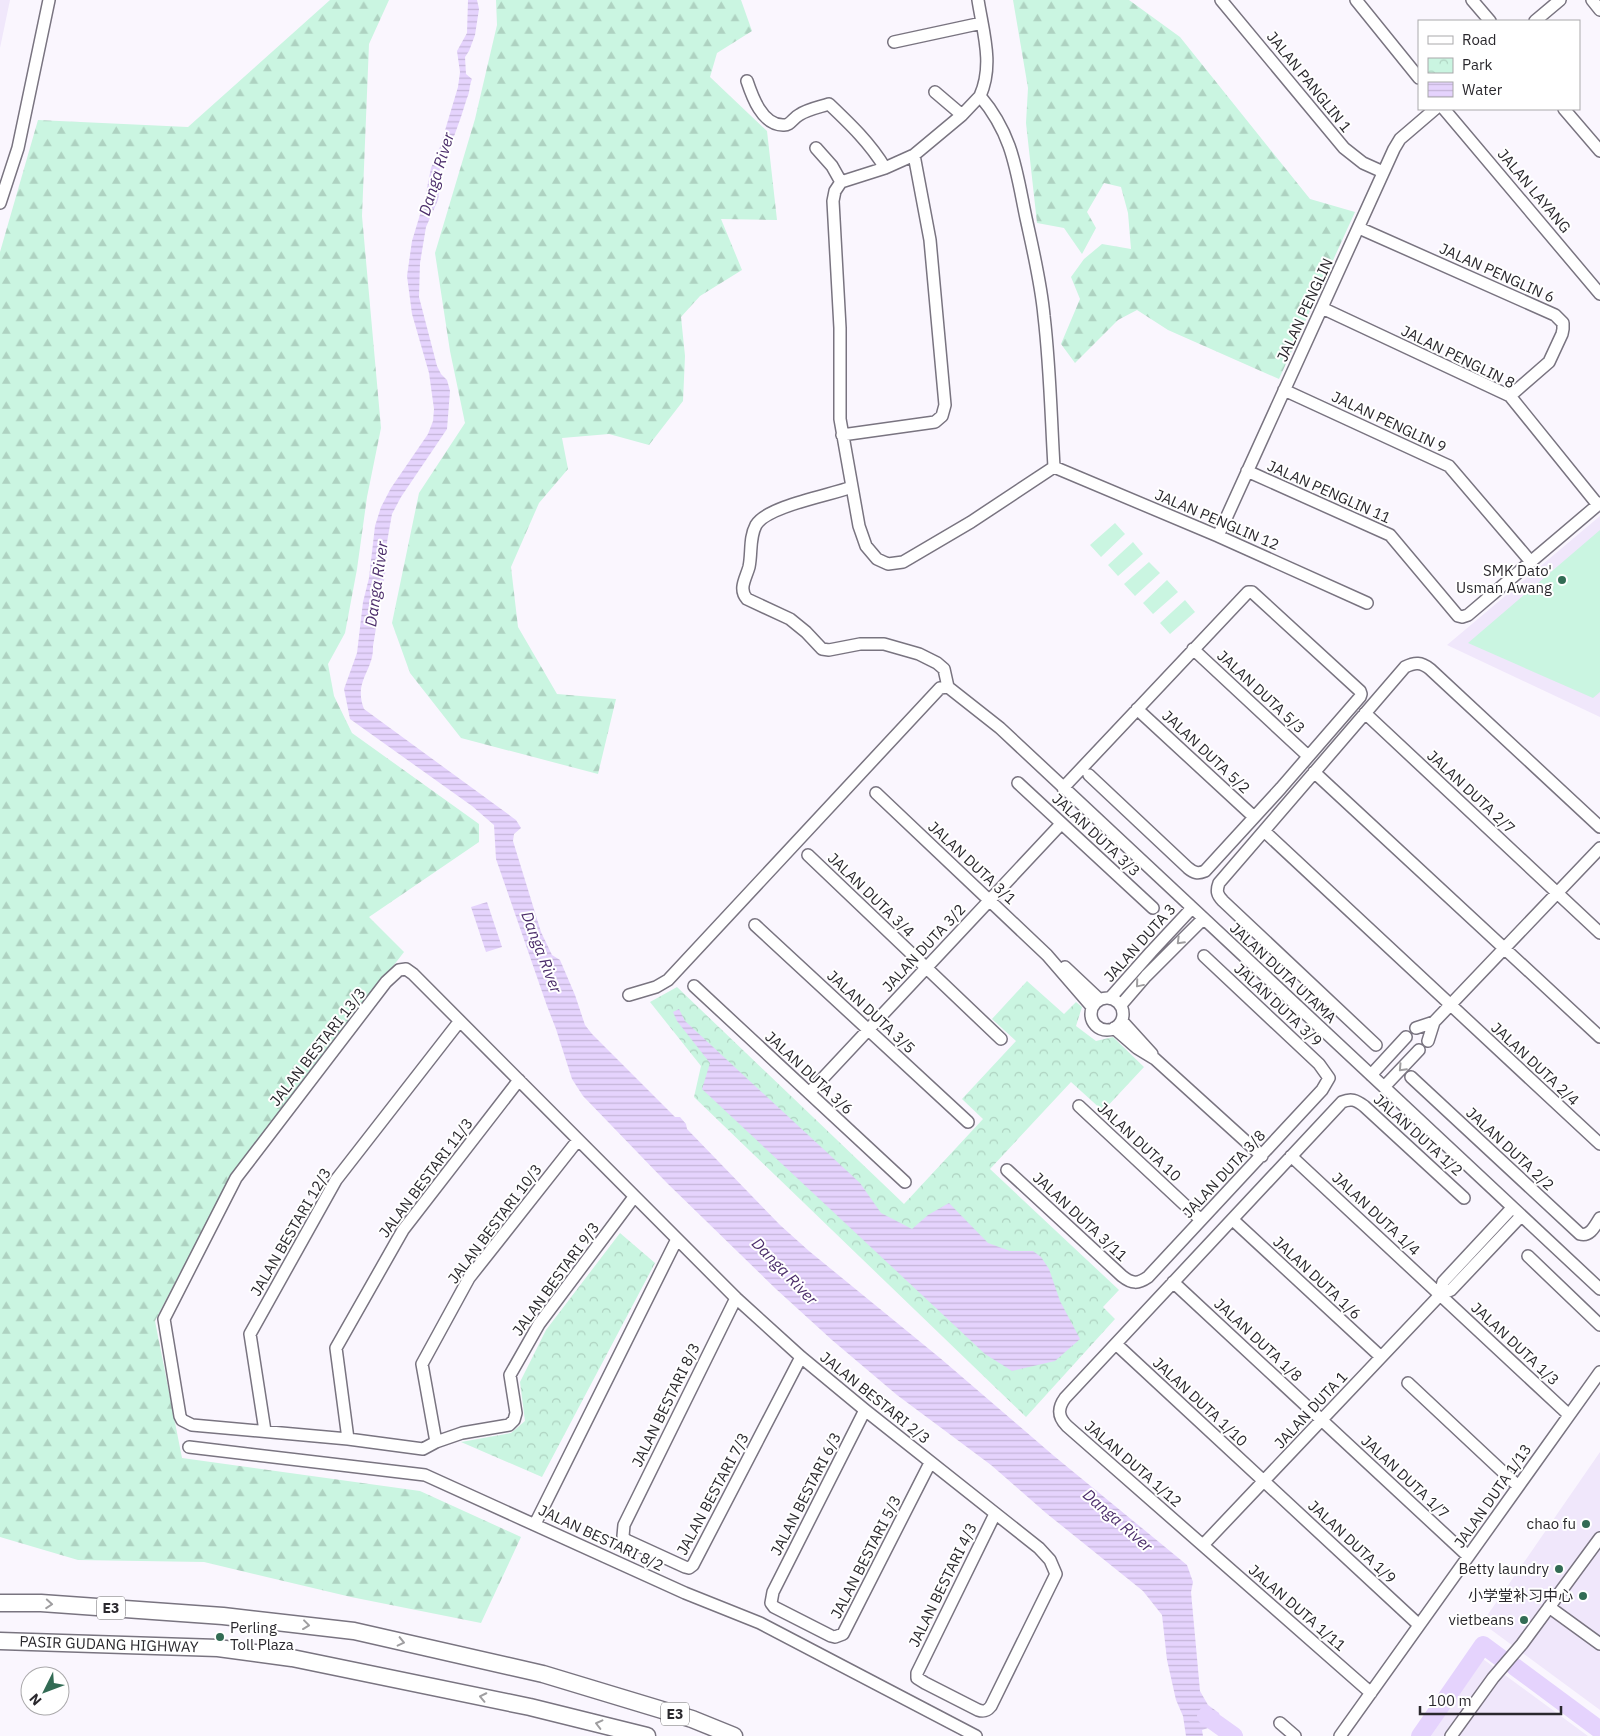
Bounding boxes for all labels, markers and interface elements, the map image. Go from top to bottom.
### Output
legend [1418,20,1580,110]
street label: JALAN PANGLIN 1 [1263,27,1356,136]
text: Road [1462,30,1497,49]
text: Park [1462,55,1492,74]
text: Water [1462,80,1503,99]
water label: Danga River [414,129,458,218]
street label: JALAN LAYANG [1494,145,1575,237]
street label: JALAN PENGLIN 6 [1437,239,1558,306]
street label: JALAN PENGLIN [1272,255,1337,364]
street label: JALAN PENGLIN 8 [1398,321,1518,392]
street label: JALAN PENGLIN 9 [1329,387,1450,456]
street label: JALAN PENGLIN 11 [1264,456,1394,527]
street label: JALAN PENGLIN 12 [1152,485,1282,554]
water label: Danga River [360,539,392,628]
place label: SMK Dato' Usman Awang [1456,561,1552,597]
marker: SMK Dato' Usman Awang [1556,574,1568,586]
street label: JALAN DUTA 5/3 [1213,646,1309,737]
street label: JALAN DUTA 5/2 [1158,706,1254,797]
street label: JALAN DUTA 2/7 [1423,746,1519,837]
street label: JALAN DUTA 3/3 [1048,789,1144,880]
street label: JALAN DUTA 3/1 [924,817,1020,908]
street label: JALAN DUTA 3/4 [824,848,919,941]
street label: JALAN DUTA 3/2 [878,900,969,996]
street label: JALAN DUTA 3 [1100,900,1180,986]
water label: Danga River [517,908,567,997]
street label: JALAN DUTA UTAMA [1226,918,1341,1027]
one-way arrow [1177,935,1186,944]
street label: JALAN DUTA 3/9 [1230,959,1326,1050]
street label: JALAN DUTA 3/5 [823,966,919,1057]
one-way arrow [1137,978,1145,987]
street label: JALAN BESTARI 13/3 [266,984,370,1110]
street label: JALAN DUTA 2/4 [1487,1018,1583,1109]
street label: JALAN DUTA 3/6 [761,1027,857,1118]
one-way arrow [1399,1063,1408,1072]
street label: JALAN DUTA 1/2 [1370,1090,1467,1180]
street label: JALAN DUTA 10 [1093,1098,1185,1185]
street label: JALAN DUTA 2/2 [1462,1103,1558,1194]
street label: JALAN BESTARI 11/3 [374,1114,477,1241]
street label: JALAN DUTA 3/8 [1178,1126,1269,1222]
street label: JALAN BESTARI 10/3 [443,1160,546,1287]
street label: JALAN BESTARI 12/3 [246,1164,335,1299]
street label: JALAN DUTA 3/11 [1029,1168,1132,1265]
street label: JALAN DUTA 1/4 [1328,1168,1424,1259]
street label: JALAN BESTARI 9/3 [508,1218,603,1339]
street label: JALAN DUTA 1/6 [1269,1232,1365,1323]
water label: Danga River [748,1233,823,1310]
street label: JALAN DUTA 1/8 [1210,1294,1306,1385]
street label: JALAN DUTA 1/3 [1467,1298,1563,1389]
street label: JALAN BESTARI 8/3 [627,1340,704,1470]
street label: JALAN BESTARI 2/3 [817,1347,934,1448]
street label: JALAN DUTA 1/10 [1149,1353,1252,1450]
street label: JALAN DUTA 1 [1270,1367,1351,1452]
street label: JALAN DUTA 1/12 [1081,1416,1186,1511]
street label: JALAN BESTARI 7/3 [672,1429,753,1558]
street label: JALAN BESTARI 6/3 [766,1429,845,1559]
street label: JALAN DUTA 1/7 [1357,1431,1453,1522]
street label: JALAN DUTA 1/13 [1450,1440,1535,1551]
water label: Danga River [1079,1484,1158,1556]
street label: JALAN BESTARI 5/3 [826,1492,905,1622]
street label: JALAN DUTA 1/9 [1304,1496,1400,1587]
street label: JALAN BESTARI 8/2 [536,1500,667,1575]
place label: chao fu [1527,1514,1576,1533]
marker: chao fu [1580,1518,1592,1530]
street label: JALAN BESTARI 4/3 [904,1520,981,1650]
place label: Betty laundry [1459,1559,1550,1578]
street label: JALAN DUTA 1/11 [1245,1560,1350,1655]
marker: Betty laundry [1553,1563,1565,1575]
place label: 小学堂补习中心 [1468,1586,1573,1605]
marker: 小学堂补习中心 [1577,1590,1589,1602]
road number: E3 [97,1596,125,1620]
one-way arrow [45,1598,53,1609]
place label: vietbeans [1449,1610,1514,1629]
marker: vietbeans [1518,1614,1530,1626]
place label: Perling Toll Plaza [230,1618,294,1654]
one-way arrow [302,1620,310,1630]
marker: Perling Toll Plaza [214,1631,226,1643]
street label: PASIR GUDANG HIGHWAY [19,1632,199,1656]
one-way arrow [397,1636,406,1647]
north arrow [20,1666,70,1716]
scale bar [1420,1684,1561,1716]
text: N [25,1690,45,1709]
text: 100 m [1428,1691,1472,1710]
one-way arrow [478,1692,487,1703]
road number: E3 [661,1702,689,1726]
one-way arrow [595,1719,604,1730]

